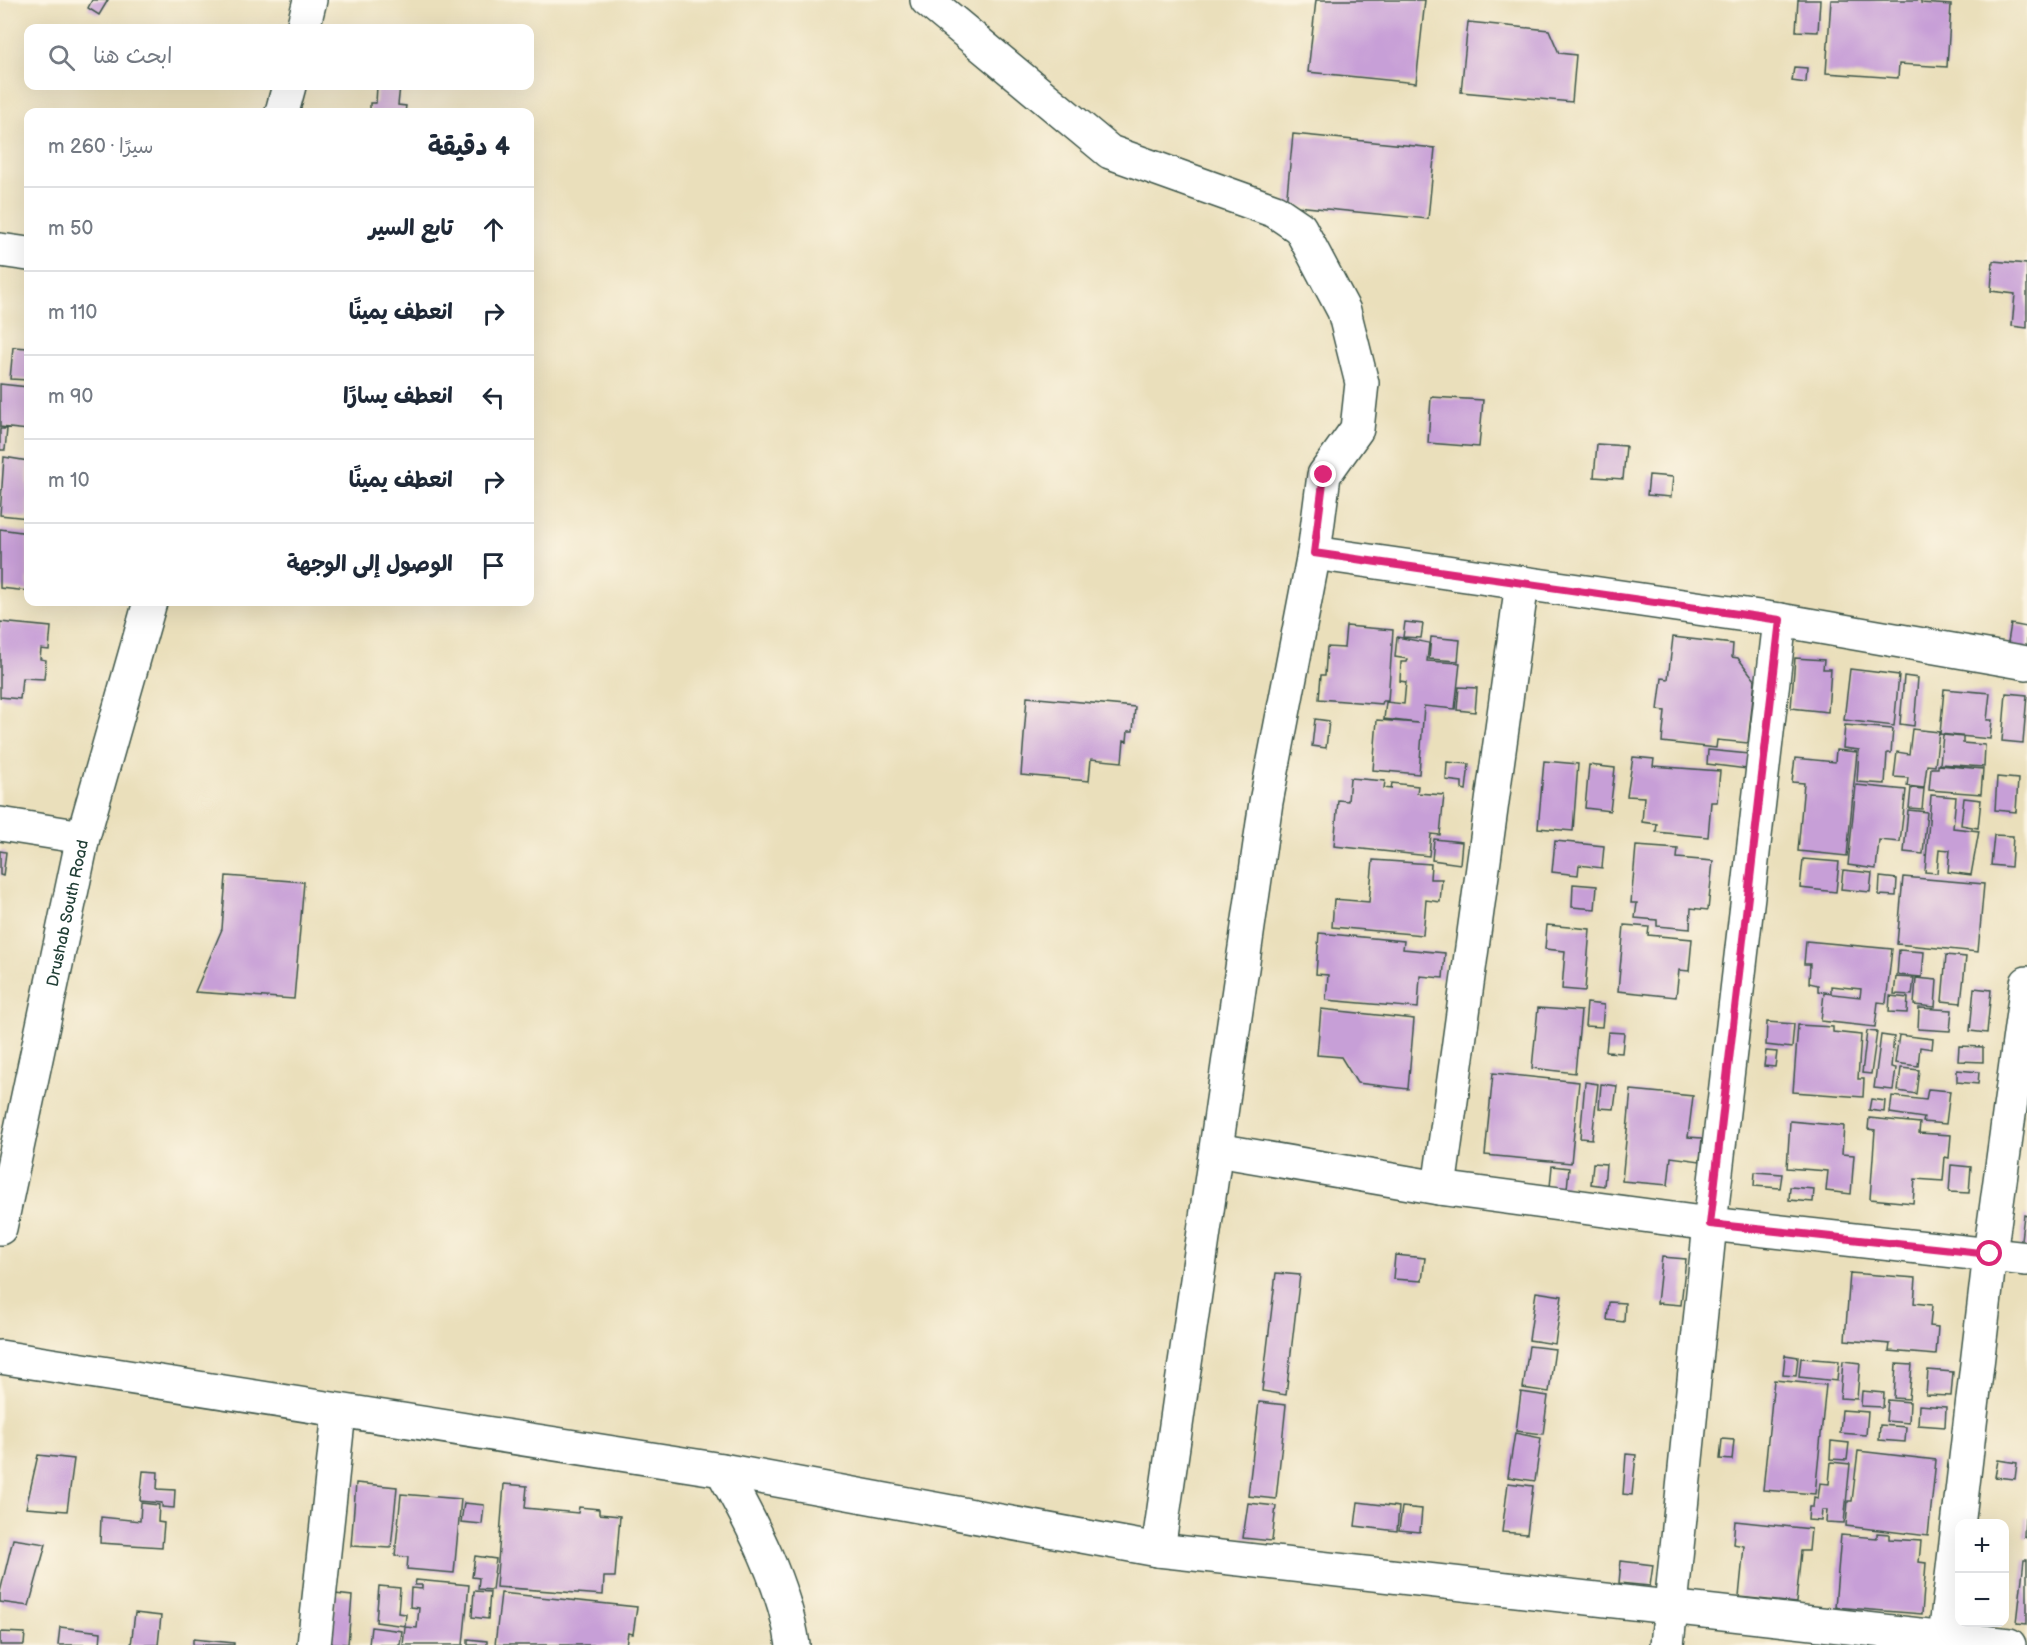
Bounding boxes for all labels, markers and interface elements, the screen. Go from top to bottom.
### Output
search box [24,24,534,90]
icon: search [45,41,78,74]
text: ابحث هنا [93,43,173,70]
text: 4 دقيقة [428,132,510,163]
text: سيرًا · 260 m [48,135,154,159]
icon: ahead [477,213,510,246]
text: تابع السير [369,215,453,242]
text: 50 m [48,217,93,241]
icon: right [477,297,510,330]
text: انعطف يمينًا [349,299,453,326]
text: 110 m [48,301,97,325]
icon: left [477,381,510,414]
text: انعطف يسارًا [343,383,453,410]
text: 90 m [48,385,93,409]
route end [1310,461,1336,487]
icon: right [477,465,510,498]
text: انعطف يمينًا [349,467,453,494]
text: 10 m [48,469,89,493]
icon: arrive [477,549,510,582]
text: الوصول إلى الوجهة [286,551,453,578]
street label: Drushab South Road [44,838,93,988]
route start [1976,1240,2002,1266]
map controls [1955,1519,2009,1627]
button: + [1955,1519,2009,1573]
button: − [1955,1573,2009,1627]

